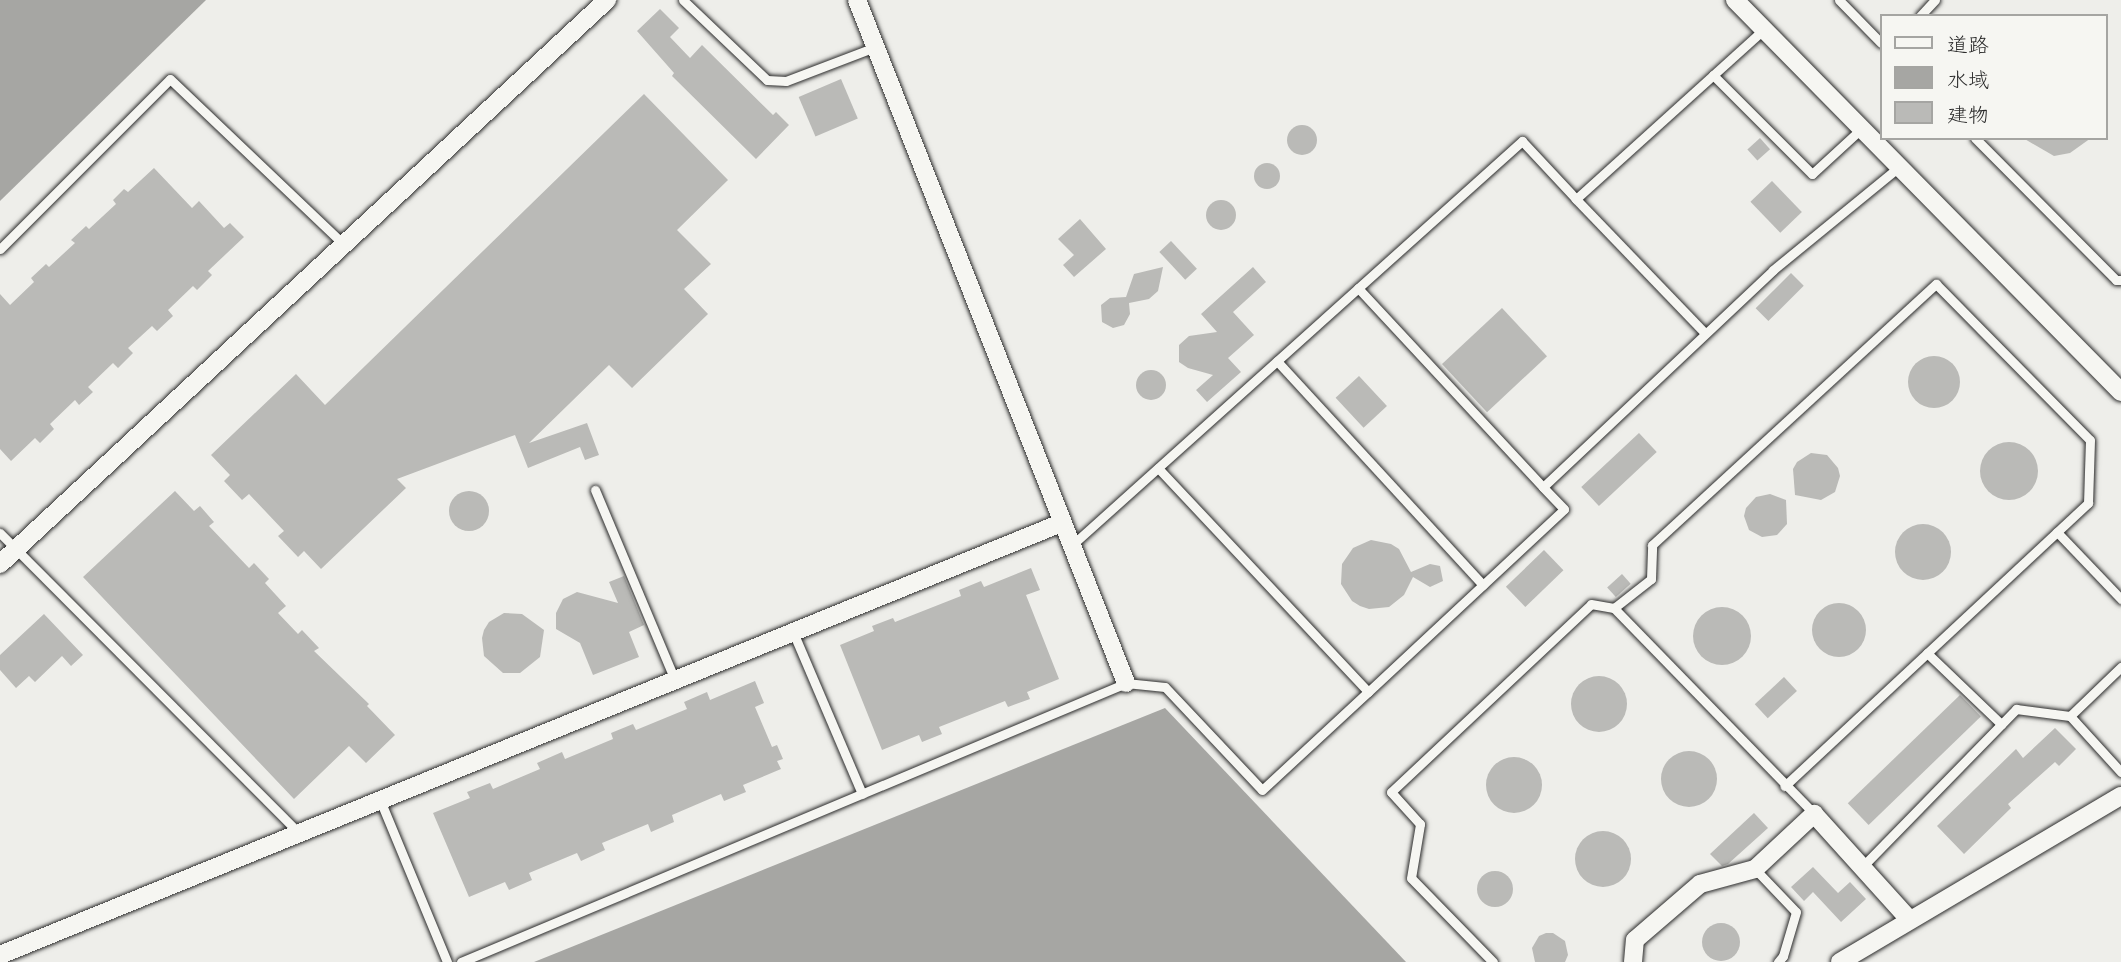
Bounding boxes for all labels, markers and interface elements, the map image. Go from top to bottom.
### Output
legend [1880,14,2107,140]
text: 道路 [1947,31,1989,58]
text: 水域 [1947,66,1989,93]
text: 建物 [1947,101,1989,128]

